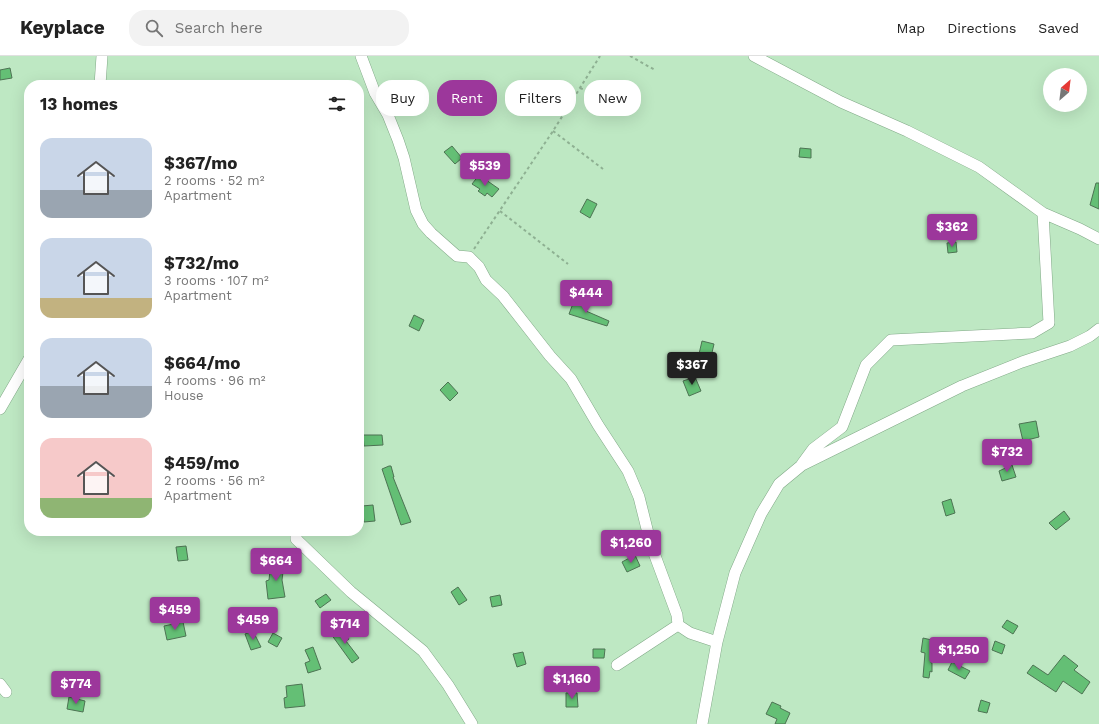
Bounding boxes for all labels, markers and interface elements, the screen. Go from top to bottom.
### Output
search box [129,10,409,46]
text: Keyplace [20,16,105,39]
icon: search [143,17,165,39]
text: Search here [175,19,263,37]
text: Map [897,20,925,36]
text: Directions [947,20,1016,36]
text: Saved [1038,20,1079,36]
north arrow [1043,68,1087,112]
map controls [1043,68,1087,112]
chip: Buy [376,80,429,116]
chip: Rent [437,80,497,116]
chip: Filters [505,80,576,116]
chip: New [584,80,641,116]
icon: filters [326,93,348,115]
text: 13 homes [40,94,118,114]
text: $367/mo [164,153,237,173]
pin: $539 [461,153,509,187]
icon: home [72,154,120,202]
text: $539 [469,158,501,173]
text: 2 rooms · 52 m² [164,173,264,188]
text: Apartment [164,188,232,203]
pin: $362 [928,214,976,248]
text: $362 [936,219,968,234]
text: $732/mo [164,253,239,273]
icon: home [72,254,120,302]
text: 3 rooms · 107 m² [164,273,269,288]
pin: $444 [562,280,610,314]
text: $444 [569,285,603,300]
text: Apartment [164,288,232,303]
pin: $367 [668,352,716,386]
text: $664/mo [164,353,240,373]
icon: home [72,354,120,402]
text: $367 [676,357,708,372]
text: 4 rooms · 96 m² [164,373,266,388]
text: House [164,388,204,403]
pin: $732 [983,439,1031,473]
text: $732 [991,444,1023,459]
text: $459/mo [164,453,239,473]
icon: home [72,454,120,502]
text: 2 rooms · 56 m² [164,473,265,488]
text: Apartment [164,488,232,503]
pin: $1,260 [598,530,664,564]
text: $1,260 [610,535,652,550]
pin: $664 [252,548,300,582]
text: $664 [260,553,292,568]
pin: $459 [151,597,199,631]
text: $459 [159,602,191,617]
pin: $459 [229,607,277,641]
pin: $714 [321,611,369,645]
text: $459 [237,612,269,627]
text: $714 [330,616,360,631]
pin: $1,250 [926,637,992,671]
text: $1,250 [938,642,980,657]
pin: $1,160 [539,666,605,700]
pin: $774 [52,671,100,705]
text: $1,160 [553,671,591,686]
text: $774 [60,676,92,691]

